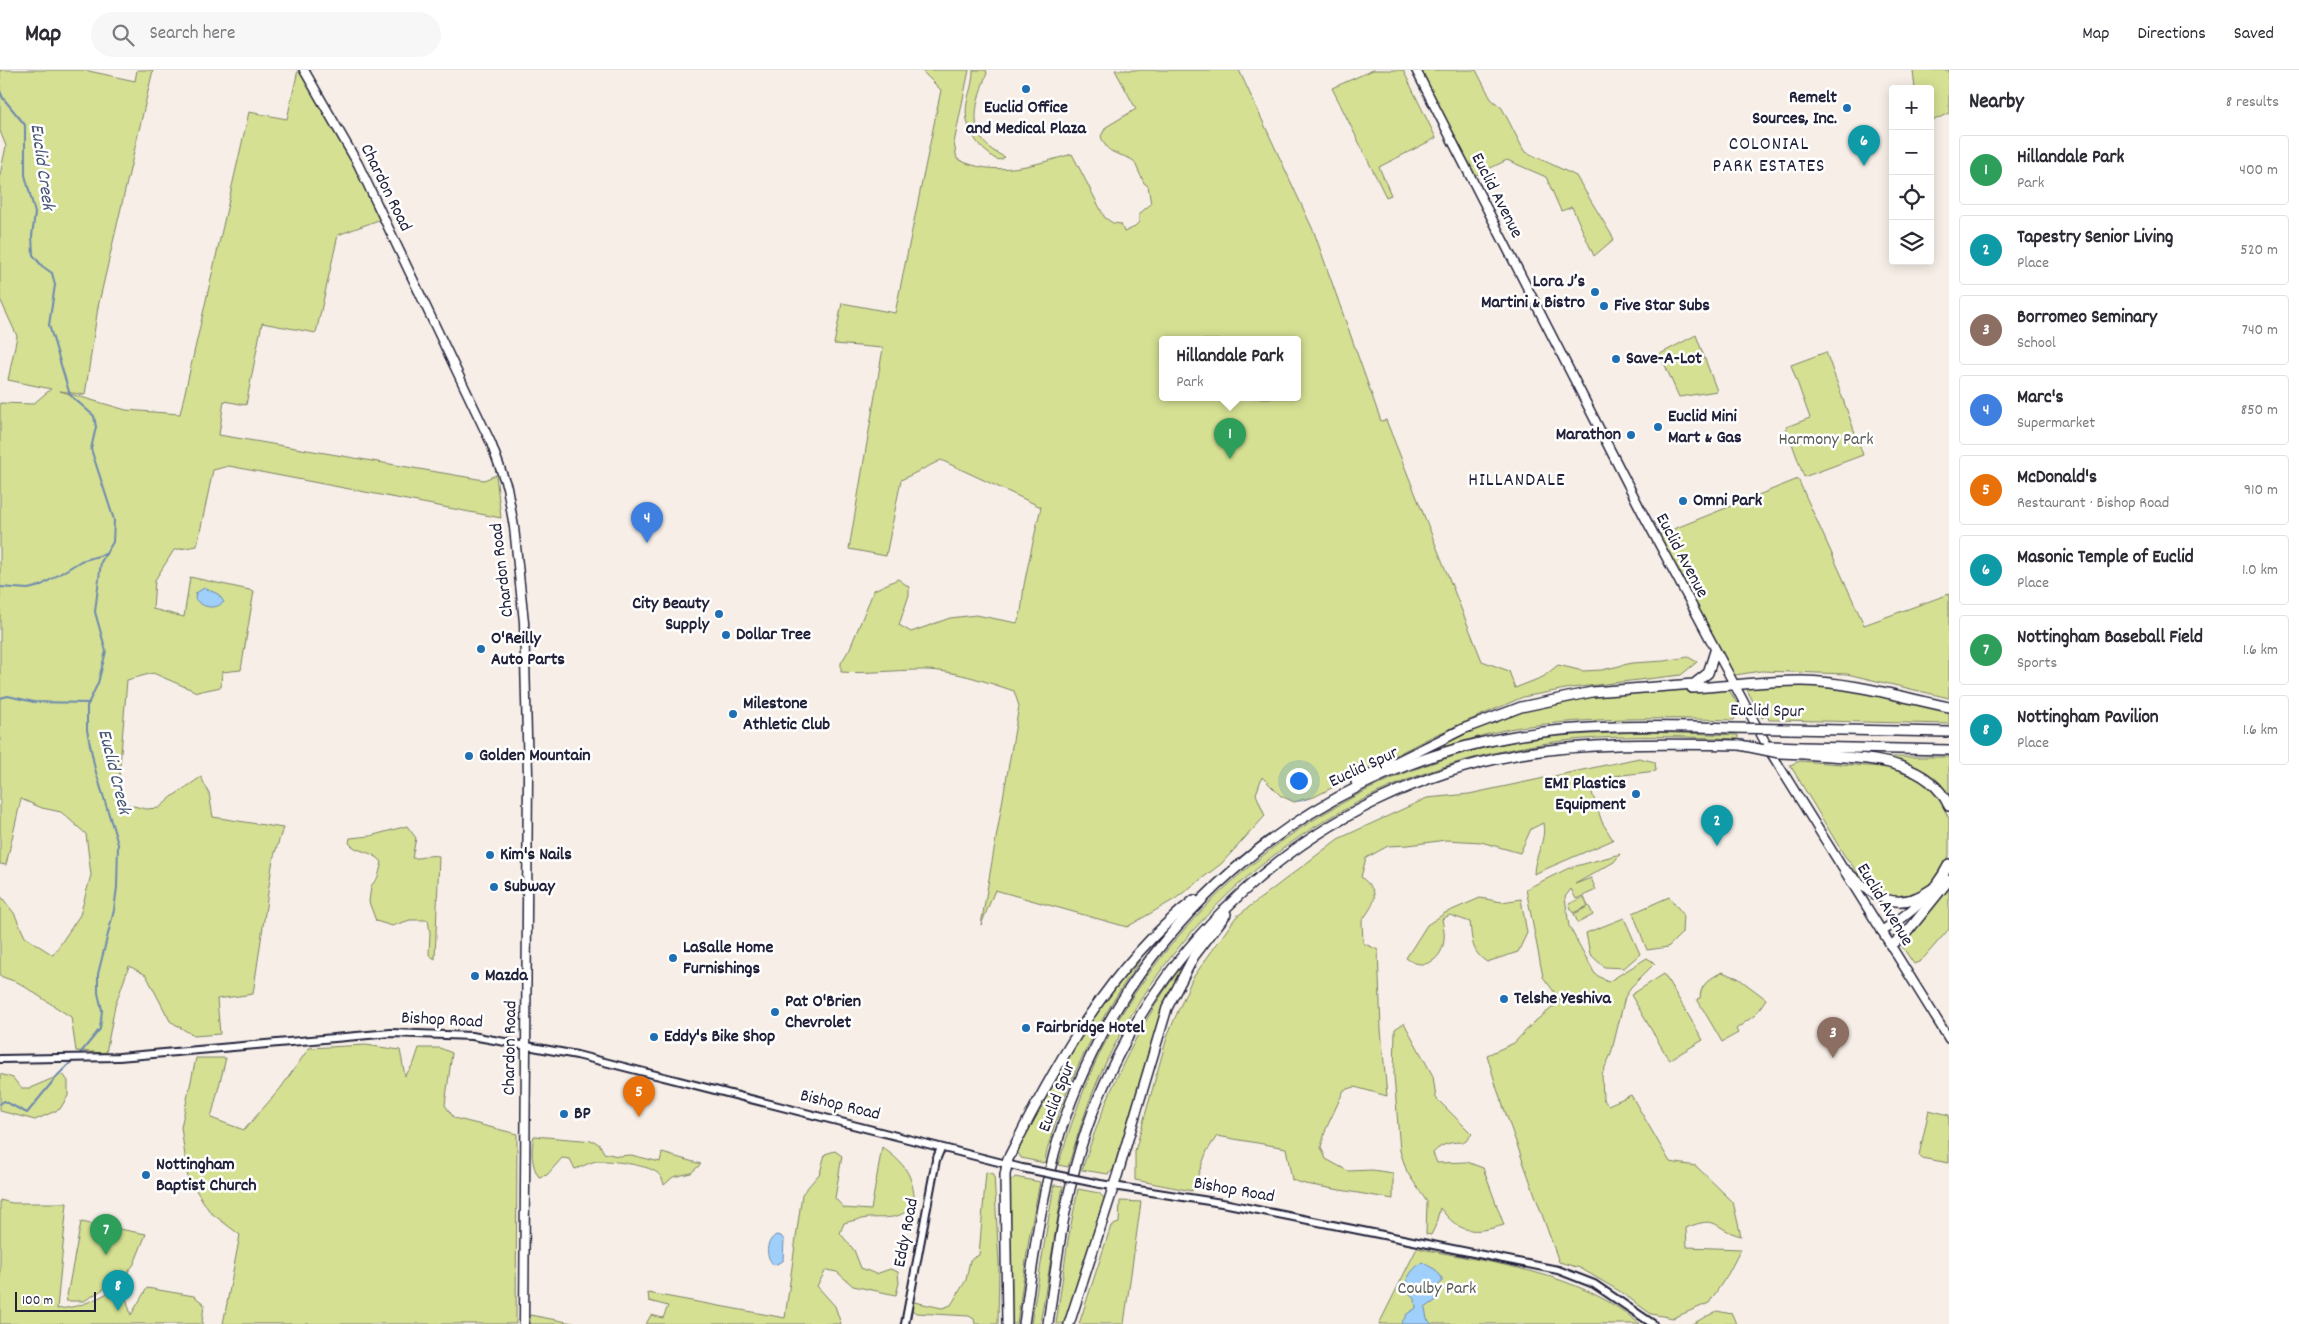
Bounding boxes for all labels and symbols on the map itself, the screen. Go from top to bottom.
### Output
marker: Euclid Office and Medical Plaza [1020,83,1032,95]
place label: Remelt Sources, Inc. [1752,86,1837,132]
place label: Euclid Office and Medical Plaza [966,96,1086,142]
marker: Remelt Sources, Inc. [1841,102,1853,114]
water label: Euclid Creek [22,122,61,214]
pin: 6 [1848,125,1880,166]
district label: COLONIAL PARK ESTATES [1713,132,1825,181]
street label: Chardon Road [353,140,417,236]
street label: Euclid Avenue [1464,149,1528,243]
place label: Lora J’s Martini & Bistro [1481,270,1585,316]
marker: Lora J’s Martini & Bistro [1589,286,1601,298]
place label: Five Star Subs [1614,294,1710,319]
marker: Five Star Subs [1598,300,1610,312]
place label: Save-A-Lot [1626,347,1702,372]
marker: Save-A-Lot [1610,353,1622,365]
place label: Euclid Mini Mart & Gas [1668,405,1742,451]
pin: 1 [1214,418,1246,459]
marker: Euclid Mini Mart & Gas [1652,421,1664,433]
place label: Marathon [1556,423,1621,448]
park label: Harmony Park [1778,428,1874,453]
marker: Marathon [1625,429,1637,441]
district label: HILLANDALE [1468,468,1566,495]
place label: Omni Park [1693,489,1763,514]
marker: Omni Park [1677,495,1689,507]
pin: 4 [631,502,663,543]
street label: Euclid Avenue [1648,509,1714,603]
street label: Chardon Road [485,521,521,619]
place label: City Beauty Supply [632,592,710,638]
marker: City Beauty Supply [713,608,725,620]
place label: Dollar Tree [736,623,811,648]
place label: O'Reilly Auto Parts [491,627,565,673]
marker: Dollar Tree [720,629,732,641]
marker: O'Reilly Auto Parts [475,643,487,655]
place label: Milestone Athletic Club [743,692,830,738]
street label: Euclid Spur [1730,699,1805,725]
marker: Milestone Athletic Club [727,708,739,720]
water label: Euclid Creek [89,727,137,819]
street label: Euclid Spur [1325,741,1403,795]
place label: Golden Mountain [479,744,591,769]
marker: Golden Mountain [463,750,475,762]
your location [1286,768,1312,794]
place label: EMI Plastics Equipment [1544,772,1626,818]
marker: EMI Plastics Equipment [1630,788,1642,800]
pin: 2 [1701,805,1733,846]
place label: Kim's Nails [500,843,572,868]
marker: Kim's Nails [484,849,496,861]
street label: Euclid Avenue [1849,859,1919,951]
place label: Subway [504,875,556,900]
marker: Subway [488,881,500,893]
place label: LaSalle Home Furnishings [683,936,773,982]
marker: LaSalle Home Furnishings [667,952,679,964]
place label: Mazda [485,964,528,989]
marker: Mazda [469,970,481,982]
place label: Telshe Yeshiva [1514,987,1611,1012]
place label: Pat O'Brien Chevrolet [785,990,861,1036]
marker: Telshe Yeshiva [1498,993,1510,1005]
street label: Chardon Road [498,1000,524,1096]
street label: Bishop Road [401,1006,483,1036]
marker: Pat O'Brien Chevrolet [769,1006,781,1018]
place label: Fairbridge Hotel [1036,1016,1145,1041]
pin: 3 [1817,1017,1849,1058]
marker: Fairbridge Hotel [1020,1022,1032,1034]
place label: Eddy's Bike Shop [664,1025,775,1050]
marker: Eddy's Bike Shop [648,1031,660,1043]
street label: Euclid Spur [1033,1058,1083,1136]
pin: 5 [623,1076,655,1117]
street label: Bishop Road [797,1084,883,1128]
place label: BP [574,1102,591,1127]
marker: BP [558,1108,570,1120]
place label: Nottingham Baptist Church [156,1153,257,1199]
marker: Nottingham Baptist Church [140,1169,152,1181]
street label: Bishop Road [1192,1172,1276,1210]
street label: Eddy Road [888,1196,926,1270]
pin: 7 [90,1214,122,1255]
pin: 8 [102,1270,134,1311]
park label: Coulby Park [1398,1277,1476,1302]
scale bar [15,1289,96,1312]

